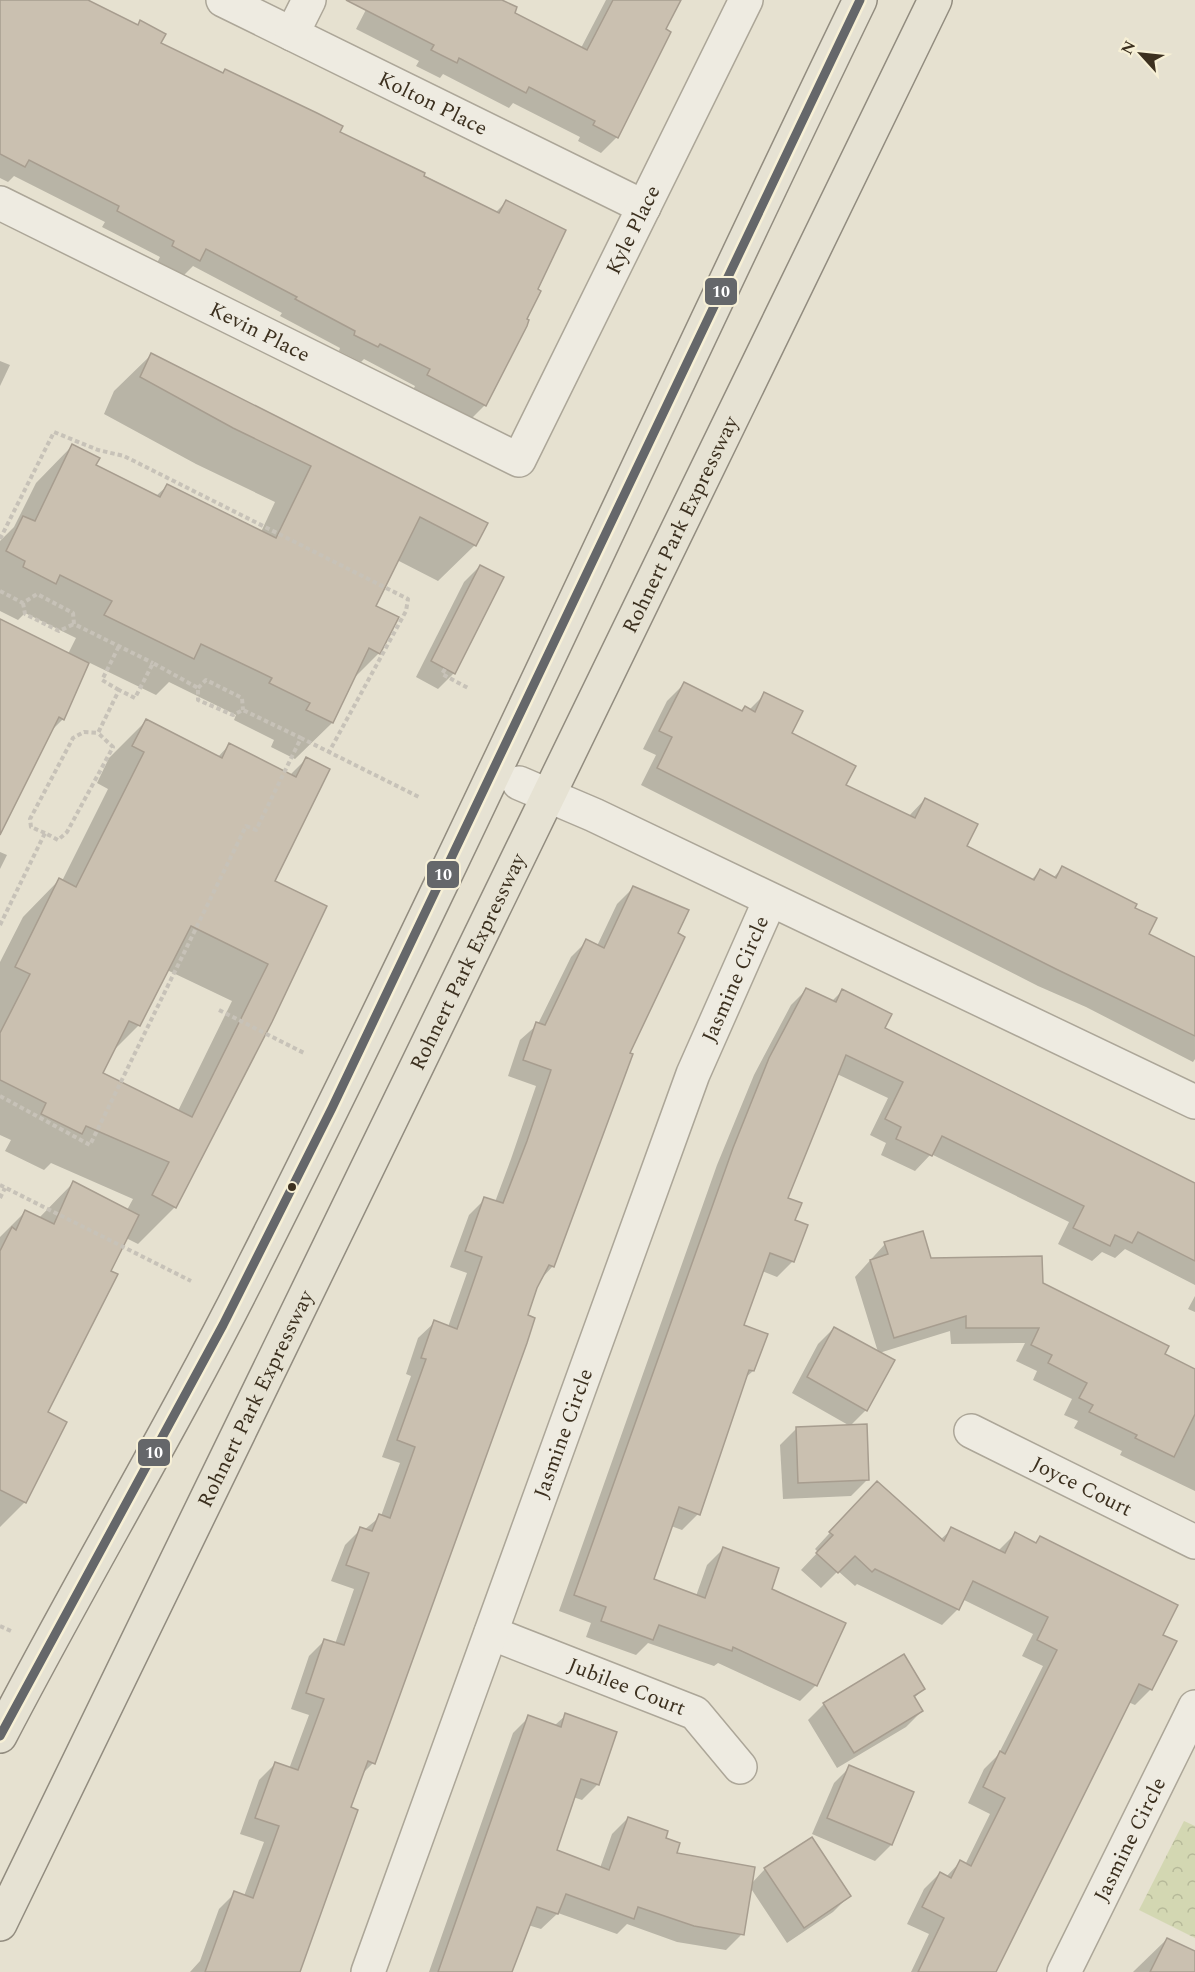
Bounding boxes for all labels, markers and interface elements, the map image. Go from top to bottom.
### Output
north arrow [1111,24,1171,84]
text: N [1115,36,1142,59]
street label: Kolton Place [372,64,493,145]
street label: Kyle Place [598,180,669,280]
line badge: 10 [704,277,738,306]
text: 10 [712,280,730,304]
street label: Kevin Place [203,294,315,371]
street label: Rohnert Park Expressway [615,410,748,639]
street label: Rohnert Park Expressway [402,847,535,1076]
line badge: 10 [426,860,460,889]
text: 10 [434,863,452,887]
street label: Jasmine Circle [694,911,778,1048]
unlabelled marker [286,1181,298,1193]
street label: Rohnert Park Expressway [190,1284,323,1513]
street label: Jasmine Circle [526,1364,602,1503]
line badge: 10 [137,1438,171,1467]
text: 10 [145,1441,163,1465]
street label: Joyce Court [1026,1448,1138,1525]
street label: Jubilee Court [563,1650,690,1725]
street label: Jasmine Circle [1086,1772,1175,1908]

